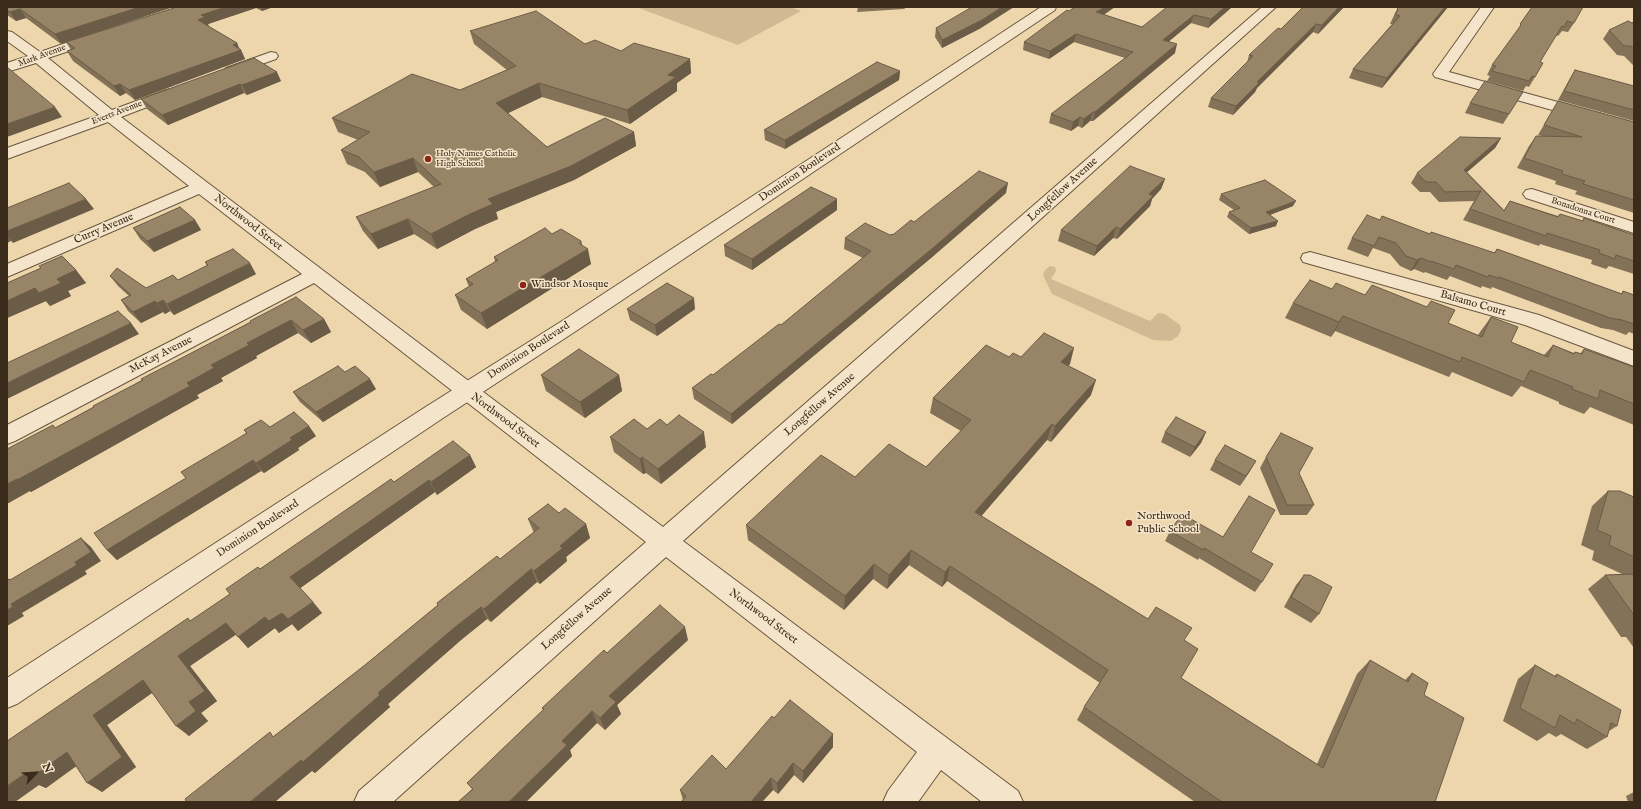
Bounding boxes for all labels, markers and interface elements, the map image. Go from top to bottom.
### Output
street label: Mark Avenue [17,42,67,70]
street label: Everts Avenue [90,98,144,128]
street label: Dominion Boulevard [757,141,843,205]
place label: Holy Names Catholic High School [436,149,516,170]
marker: Holy Names Catholic High School [423,154,433,164]
street label: Longfellow Avenue [1025,155,1101,225]
street label: Northwood Street [211,192,285,254]
street label: Bonadonna Court [1550,196,1616,226]
street label: Curry Avenue [72,211,136,247]
place label: Windsor Mosque [531,278,609,292]
marker: Windsor Mosque [518,280,528,290]
street label: Balsamo Court [1439,288,1507,320]
street label: Dominion Boulevard [485,319,573,383]
street label: McKay Avenue [127,333,195,377]
street label: Longfellow Avenue [782,371,858,439]
street label: Northwood Street [468,391,542,451]
street label: Dominion Boulevard [214,497,302,561]
place label: Northwood Public School [1137,510,1199,536]
marker: Northwood Public School [1124,518,1134,528]
street label: Longfellow Avenue [539,585,615,653]
street label: Northwood Street [726,587,800,647]
north arrow [16,753,56,793]
text: N [39,761,55,775]

